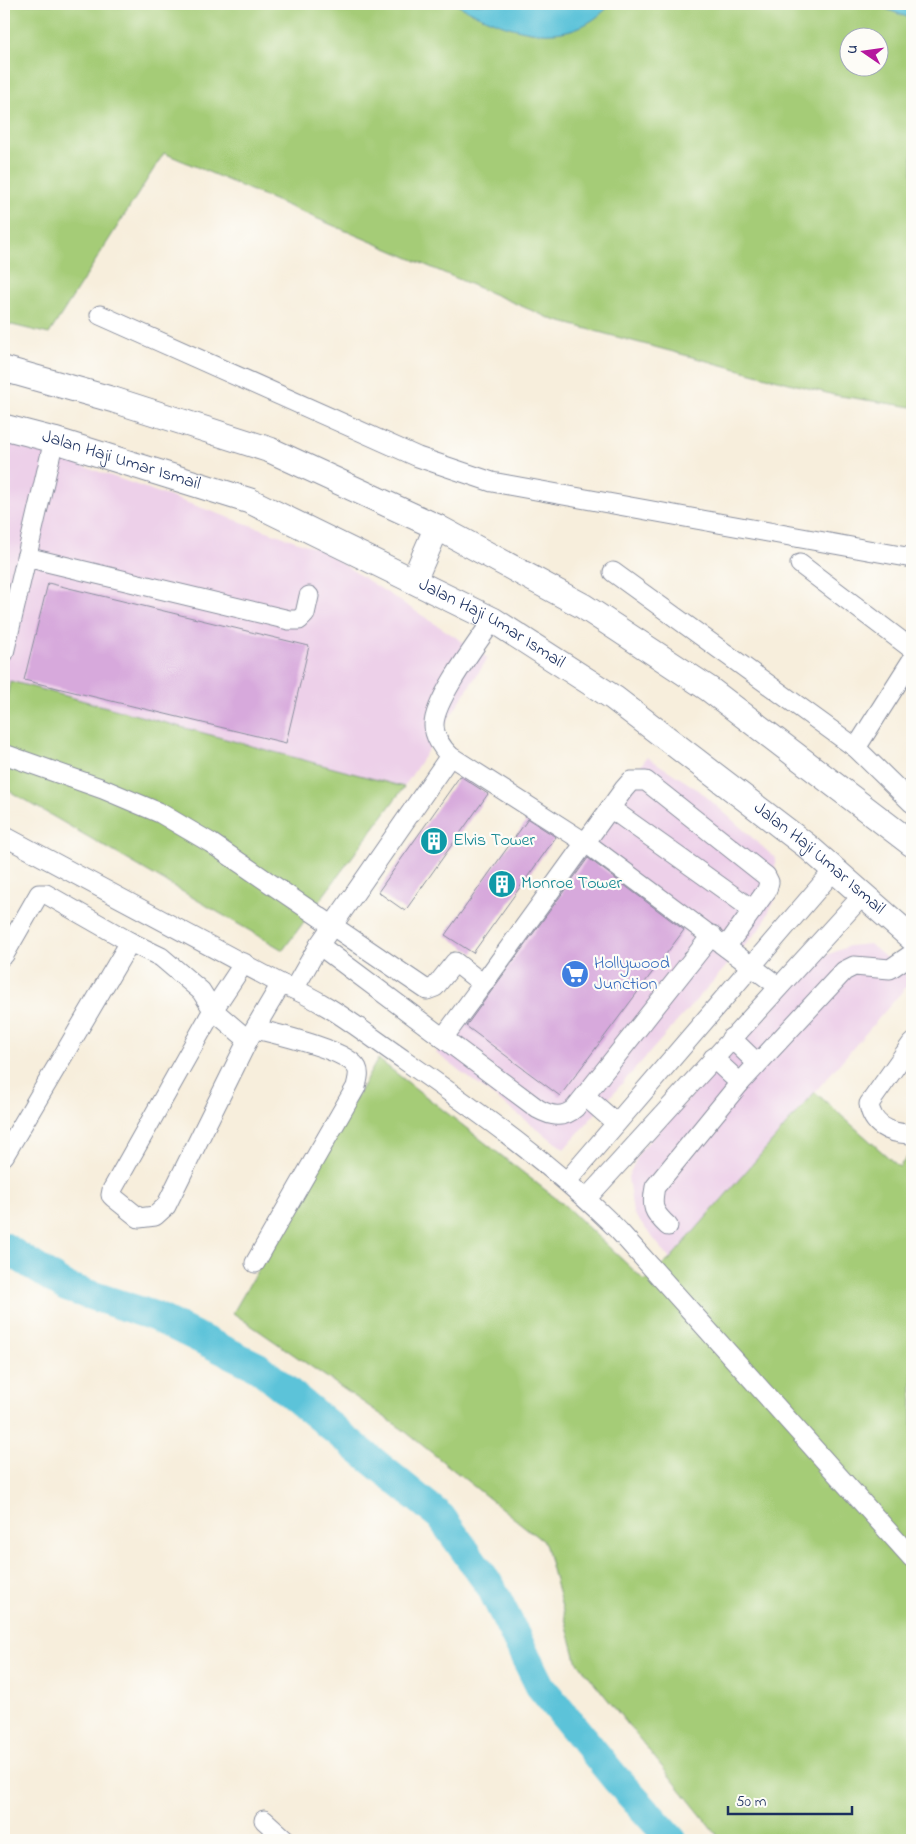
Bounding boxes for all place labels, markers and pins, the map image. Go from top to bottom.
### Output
building icon: Elvis Tower [419,826,449,856]
place label: Elvis Tower [453,828,536,854]
building icon: Monroe Tower [487,869,517,899]
place label: Monroe Tower [521,871,622,897]
place label: Hollywood Junction [594,951,670,998]
supermarket icon: Hollywood Junction [560,959,590,989]

